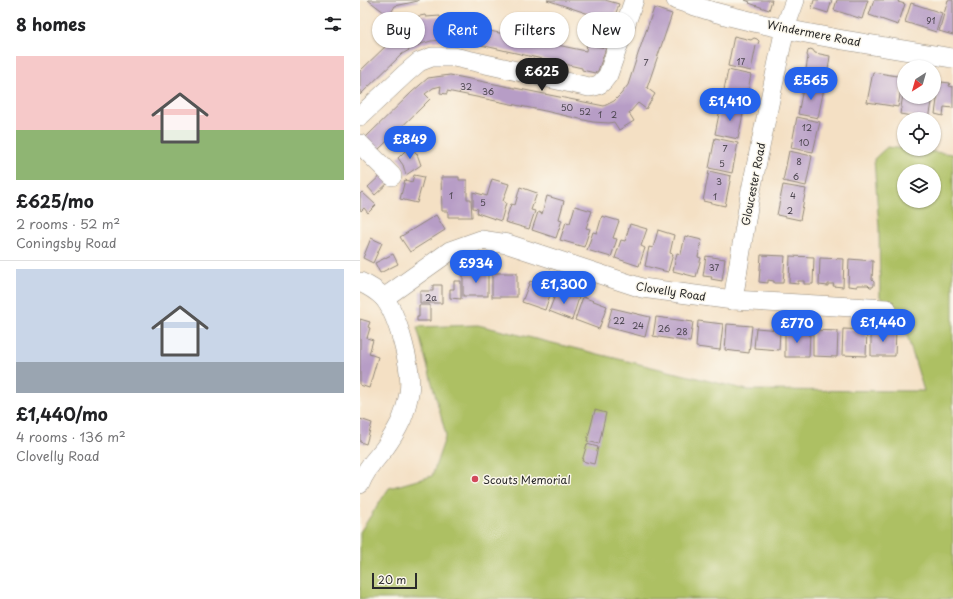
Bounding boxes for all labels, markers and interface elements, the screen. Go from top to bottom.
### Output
text: 8 homes [16,11,86,37]
chip: Buy [372,12,425,48]
chip: Rent [433,12,492,48]
chip: Filters [500,12,569,48]
chip: New [577,12,635,48]
icon: filters [322,13,344,35]
house number: 91 [926,13,936,27]
street label: Windermere Road [766,16,862,50]
house number: 17 [737,54,746,68]
house number: 7 [643,55,649,69]
pin: £625 [518,58,566,92]
north arrow [897,60,941,104]
map controls [897,60,941,208]
text: £625 [525,61,559,80]
pin: £565 [787,67,835,101]
text: £565 [793,70,829,89]
house number: 32 [460,79,472,93]
icon: home [144,82,216,154]
house number: 36 [482,84,494,98]
pin: £1,410 [697,88,763,122]
text: £1,410 [709,91,751,110]
house number: 50 [561,100,574,114]
house number: 52 [579,104,591,118]
house number: 1 [598,107,602,121]
house number: 2 [611,107,617,121]
button: locate [897,112,941,156]
house number: 12 [802,120,812,134]
pin: £849 [386,126,434,160]
text: £849 [393,129,427,148]
house number: 10 [799,135,810,149]
house number: 7 [722,141,728,155]
street label: Gloucester Road [737,141,769,227]
house number: 8 [796,154,802,168]
house number: 5 [719,156,725,170]
button: layers [897,164,941,208]
house number: 6 [793,169,799,183]
house number: 3 [716,174,722,188]
text: £625/mo [16,188,94,214]
house number: 1 [449,188,453,202]
house number: 4 [790,188,796,202]
house number: 1 [713,189,717,203]
house number: 5 [480,195,486,209]
house number: 2 [787,203,793,217]
text: 2 rooms · 52 m² [16,214,120,233]
text: Coningsby Road [16,233,117,252]
pin: £934 [452,250,500,284]
text: £934 [459,253,493,272]
house number: 37 [709,260,719,274]
pin: £1,300 [531,271,597,305]
text: £1,300 [541,274,587,293]
street label: Clovelly Road [635,277,707,305]
house number: 2a [425,290,437,304]
icon: home [144,295,216,367]
pin: £1,440 [850,309,916,343]
pin: £770 [773,310,821,344]
text: £1,440 [860,312,906,331]
house number: 22 [613,313,625,327]
text: £770 [780,313,814,332]
house number: 24 [632,318,644,332]
house number: 26 [658,321,670,335]
house number: 28 [676,324,688,338]
text: £1,440/mo [16,401,108,427]
text: 4 rooms · 136 m² [16,427,126,446]
text: Clovelly Road [16,446,100,465]
place label: Scouts Memorial [483,471,571,488]
marker: Scouts Memorial [470,474,480,484]
scale bar [372,571,417,590]
text: 20 m [378,571,406,588]

